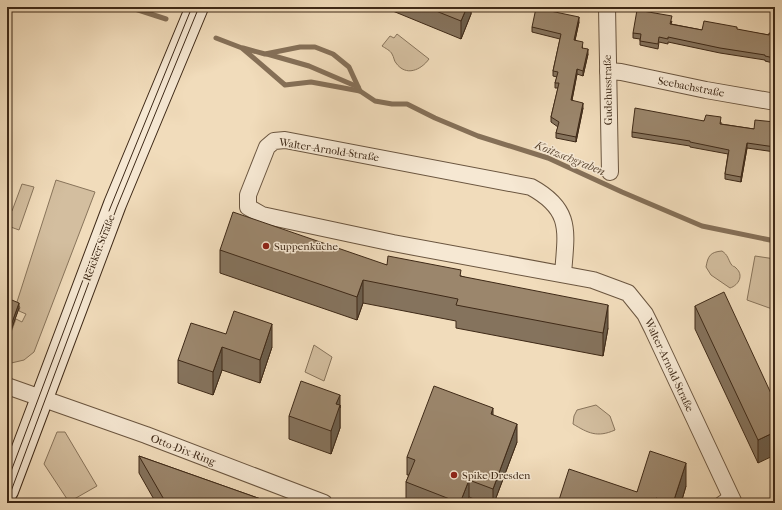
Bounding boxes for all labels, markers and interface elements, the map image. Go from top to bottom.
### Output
street label: Gudehusstraße [601,54,615,126]
street label: Seebachstraße [657,74,726,100]
street label: Walter-Arnold-Straße [277,136,381,164]
water label: Koitzschgraben [532,137,607,179]
street label: Reicker Straße [80,212,118,283]
place label: Suppenküche [274,240,338,253]
marker: Suppenküche [261,241,271,251]
street label: Walter-Arnold-Straße [641,315,697,414]
street label: Otto-Dix-Ring [149,432,218,468]
place label: Spike Dresden [462,469,531,482]
marker: Spike Dresden [449,470,459,480]

